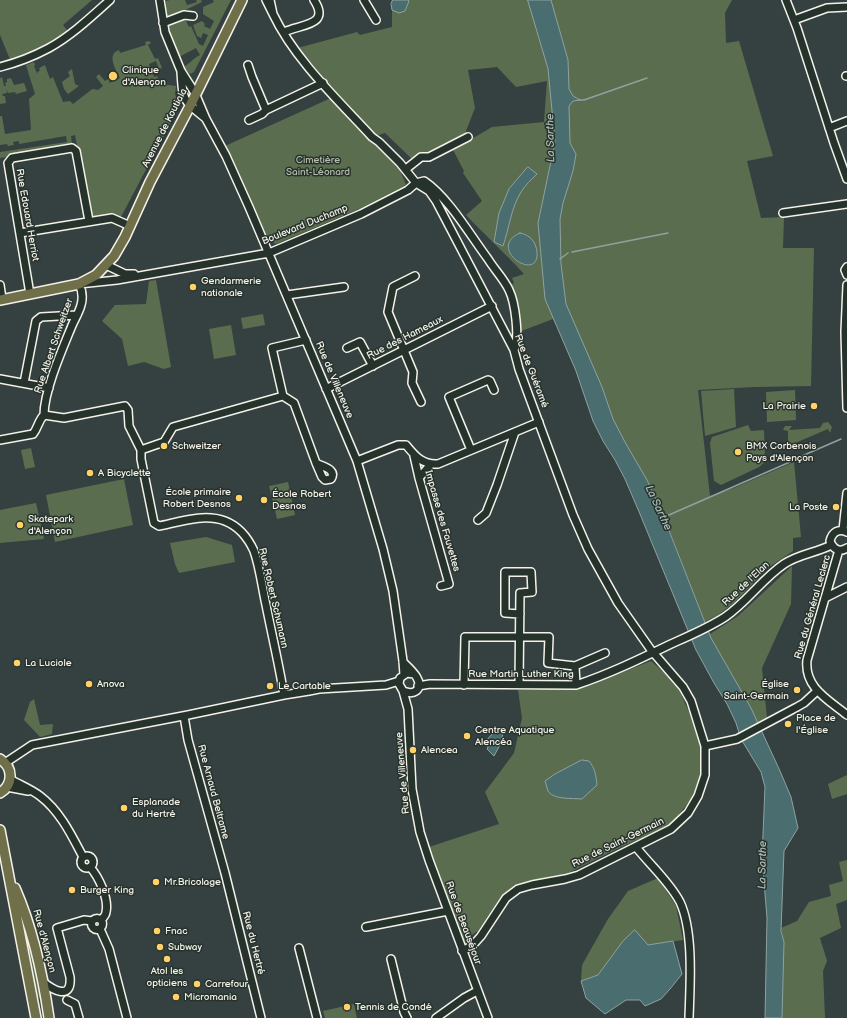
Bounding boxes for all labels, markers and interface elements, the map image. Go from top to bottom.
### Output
place label: Clinique d'Alençon [122,64,166,88]
marker: Clinique d'Alençon [107,70,119,82]
street label: Avenue de Koutiala [140,87,190,169]
water label: La Sarthe [544,114,558,162]
park label: Cimetière Saint-Léonard [286,154,350,178]
street label: Rue Edouard Herriot [13,168,41,262]
street label: Boulevard Duchamp [260,202,350,248]
place label: Gendarmerie nationale [201,275,261,298]
marker: Gendarmerie nationale [188,282,198,292]
street label: Rue Albert Schweitzer [32,297,76,395]
street label: Rue des Hameaux [365,314,445,362]
street label: Rue de Guéramé [511,332,551,410]
street label: Rue de Villeneuve [312,340,356,420]
place label: La Prairie [763,400,806,412]
marker: La Prairie [809,401,819,411]
place label: Schweitzer [172,440,221,452]
place label: BMX Corbenois Pays d'Alençon [746,440,816,464]
marker: Schweitzer [159,441,169,451]
marker: BMX Corbenois Pays d'Alençon [733,447,743,457]
place label: A Bicyclette [98,467,151,479]
marker: A Bicyclette [85,468,95,478]
street label: Impasse des Fauvettes [422,469,462,573]
water label: La Sarthe [642,483,674,533]
place label: École primaire Robert Desnos [163,486,231,510]
place label: École Robert Desnos [272,488,331,512]
marker: École primaire Robert Desnos [234,493,244,503]
marker: École Robert Desnos [259,495,269,505]
place label: La Poste [789,501,828,513]
marker: La Poste [831,502,841,512]
place label: Skatepark d'Alençon [28,513,73,536]
marker: Skatepark d'Alençon [15,520,25,530]
street label: Rue Robert Schumann [256,547,290,649]
street label: Rue du Général Leclerc [792,553,834,661]
street label: Rue de l'Elan [720,559,772,609]
place label: La Luciole [25,657,72,669]
marker: La Luciole [12,658,22,668]
street label: Rue Martin Luther King [468,668,574,680]
place label: Anova [97,678,125,690]
place label: Église Saint-Germain [724,678,789,702]
marker: Anova [84,679,94,689]
place label: Le Cartable [278,680,331,692]
marker: Le Cartable [265,681,275,691]
marker: Église Saint-Germain [792,685,802,695]
place label: Place de l'Église [796,712,836,736]
marker: Place de l'Église [783,719,793,729]
place label: Centre Aquatique Alencéa [475,724,555,748]
street label: Rue de Villeneuve [393,731,413,815]
marker: Centre Aquatique Alencéa [462,731,472,741]
street label: Rue Arnaud Beltrame [195,743,231,841]
place label: Alencea [421,744,458,756]
marker: Alencea [408,745,418,755]
place label: Esplanade du Hertré [132,796,180,820]
marker: Esplanade du Hertré [119,803,129,813]
street label: Rue de Saint-Germain [570,815,666,871]
water label: La Sarthe [756,841,770,889]
place label: Mr.Bricolage [164,876,221,888]
marker: Mr.Bricolage [151,877,161,887]
street label: Rue de Beauséjour [442,880,484,966]
place label: Burger King [80,884,134,896]
marker: Burger King [67,885,77,895]
street label: Rue d'Alençon [30,908,58,974]
street label: Rue du Hertré [239,910,267,976]
place label: Fnac [165,925,188,937]
marker: Fnac [152,926,162,936]
place label: Subway [168,941,202,953]
marker: Subway [155,942,165,952]
marker: Atol les opticiens [162,954,172,964]
place label: Atol les opticiens [147,965,187,988]
place label: Carrefour [205,978,248,990]
marker: Carrefour [192,979,202,989]
place label: Micromania [184,991,237,1003]
marker: Micromania [171,992,181,1002]
place label: Tennis de Condé [355,1001,432,1013]
marker: Tennis de Condé [342,1002,352,1012]

